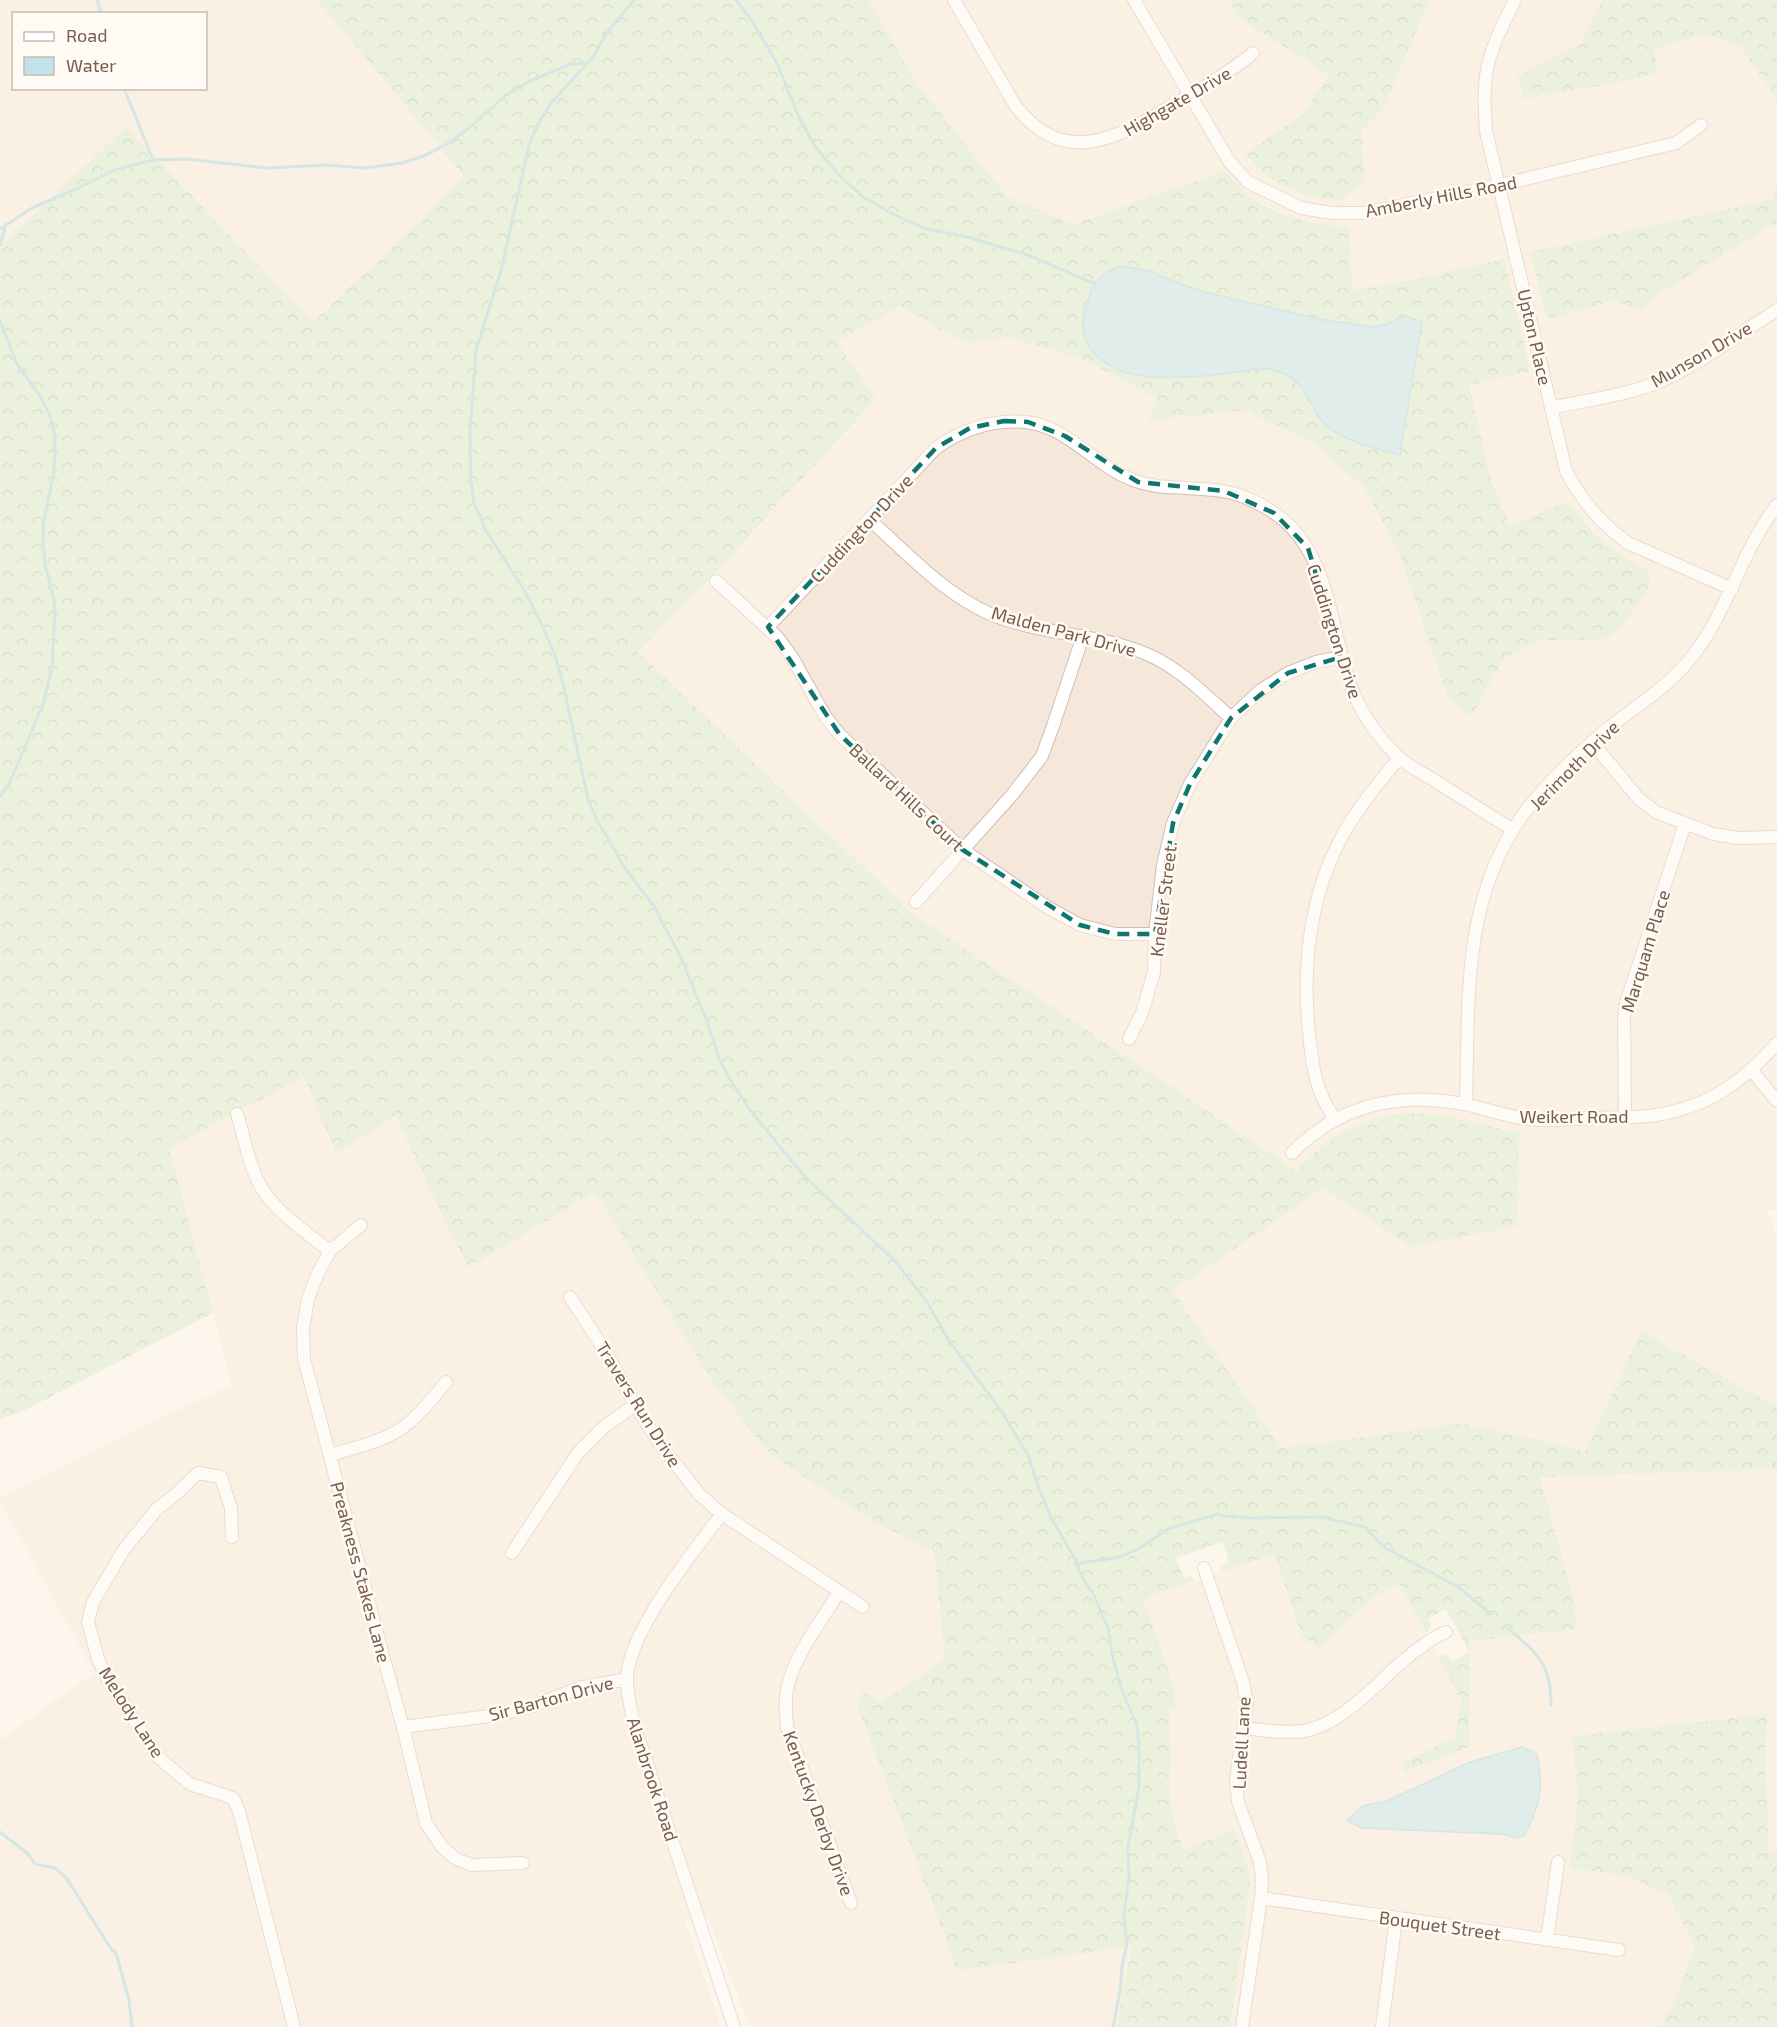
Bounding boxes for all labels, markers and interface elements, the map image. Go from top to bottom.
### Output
legend [12,12,207,90]
text: Road [66,24,107,46]
text: Water [66,54,116,76]
street label: Highgate Drive [1119,61,1235,141]
street label: Amberly Hills Road [1363,171,1519,221]
street label: Upton Place [1513,287,1557,387]
street label: Munson Drive [1647,316,1755,392]
street label: Cuddington Drive [805,469,917,587]
street label: Cuddington Drive [1303,561,1367,701]
street label: Malden Park Drive [989,601,1139,661]
street label: Jerimoth Drive [1525,716,1623,814]
street label: Ballard Hills Court [845,738,969,856]
street label: Kneller Street. [1145,840,1181,958]
street label: Marquam Place [1616,887,1674,1015]
street label: Weikert Road [1520,1105,1628,1127]
street label: Travers Run Drive [592,1337,686,1471]
street label: Preakness Stakes Lane [326,1479,396,1665]
street label: Melody Lane [95,1663,169,1761]
street label: Sir Barton Drive [486,1671,616,1725]
street label: Ludell Lane [1228,1696,1254,1790]
street label: Alanbrook Road [623,1714,683,1844]
street label: Kentucky Derby Drive [779,1728,859,1898]
street label: Bouquet Street [1378,1906,1502,1944]

